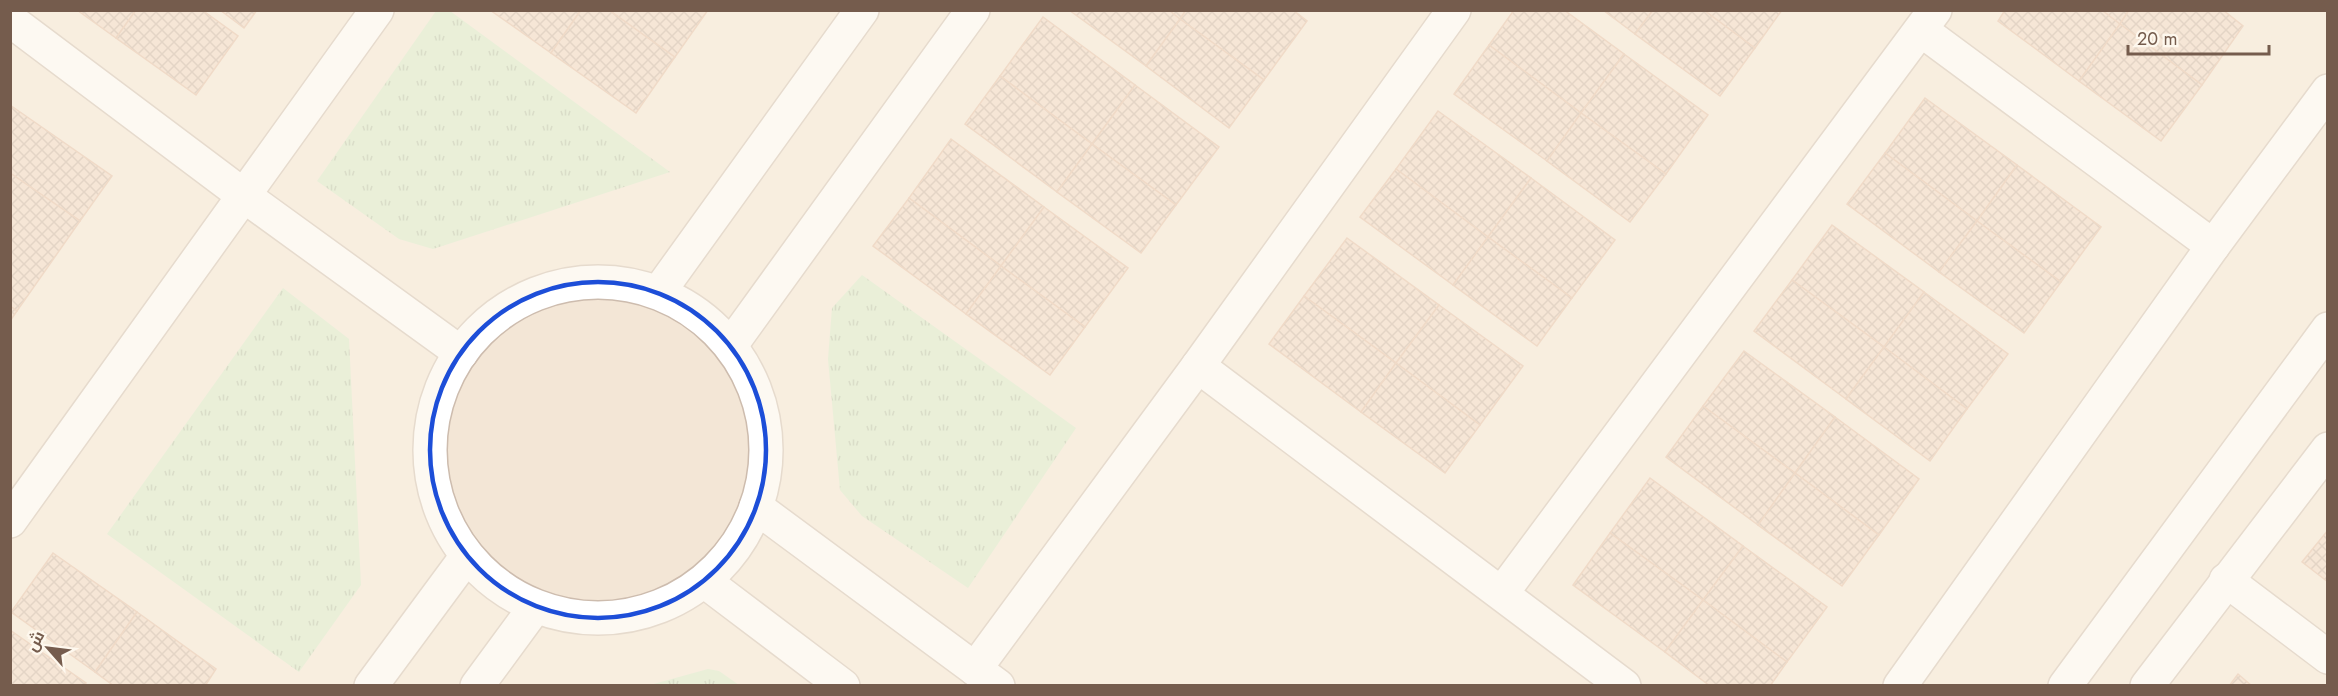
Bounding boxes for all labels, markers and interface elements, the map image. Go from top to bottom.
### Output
scale bar [2128,18,2269,56]
text: 20 m [2137,26,2177,52]
north arrow [18,618,78,678]
text: ش [20,627,50,656]

